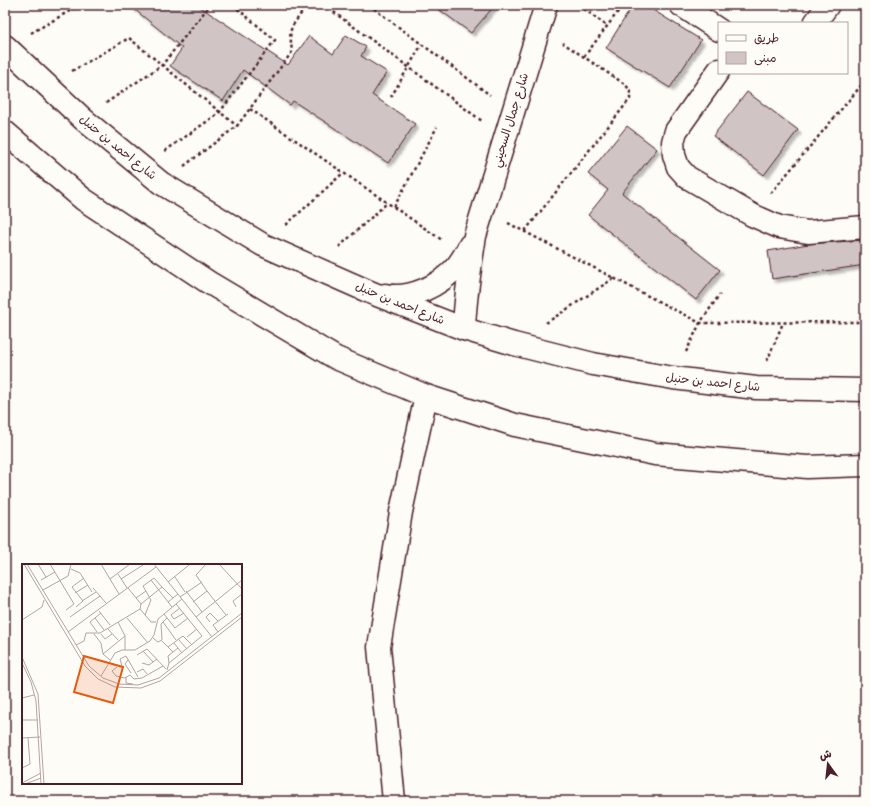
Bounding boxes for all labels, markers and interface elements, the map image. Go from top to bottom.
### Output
legend [718,22,848,74]
text: طريق [754,33,779,47]
text: مبنى [754,53,777,67]
street label: شارع جمال السحيني [491,72,535,170]
street label: شارع احمد بن حنبل [75,112,159,184]
street label: شارع احمد بن حنبل [353,280,446,329]
street label: شارع احمد بن حنبل [665,371,761,396]
inset map [22,564,242,784]
north arrow [808,744,848,784]
text: ش [819,749,833,764]

